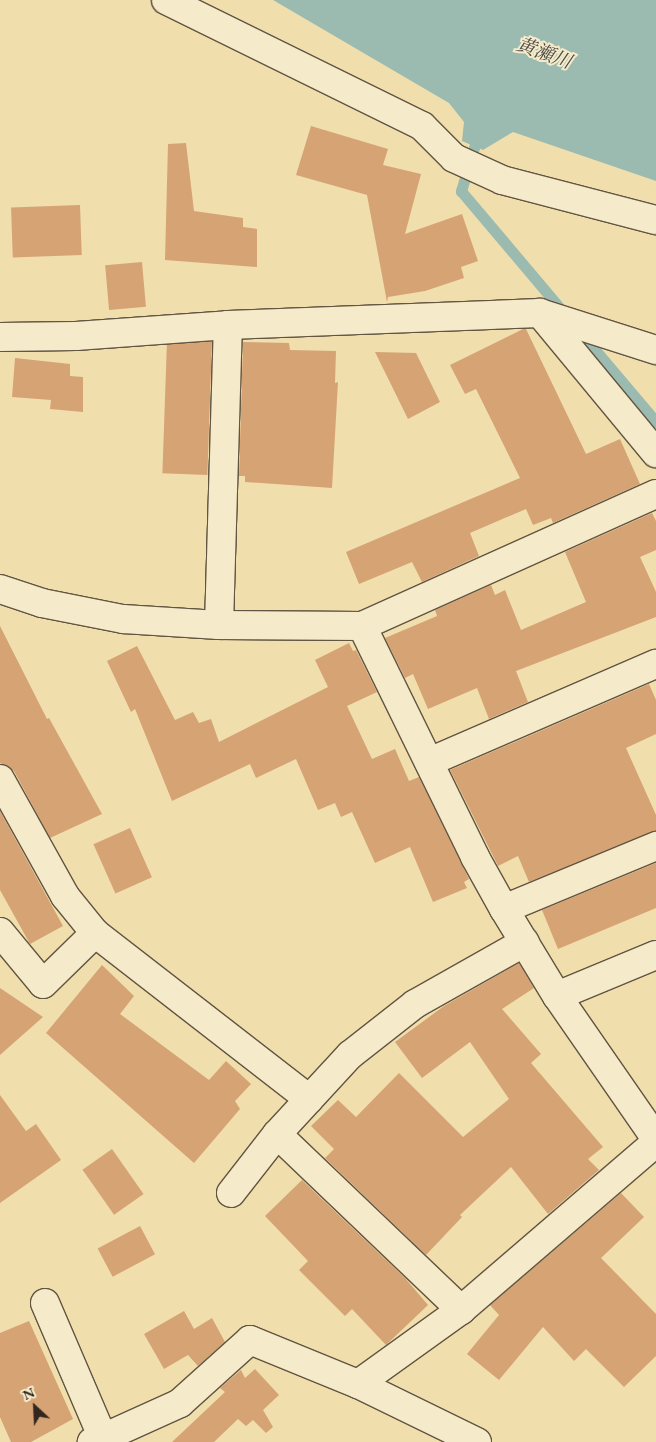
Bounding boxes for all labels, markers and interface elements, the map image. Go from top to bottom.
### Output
water label: 黄瀬川 [513,33,575,73]
north arrow [10,1382,60,1432]
text: N [20,1383,38,1404]

